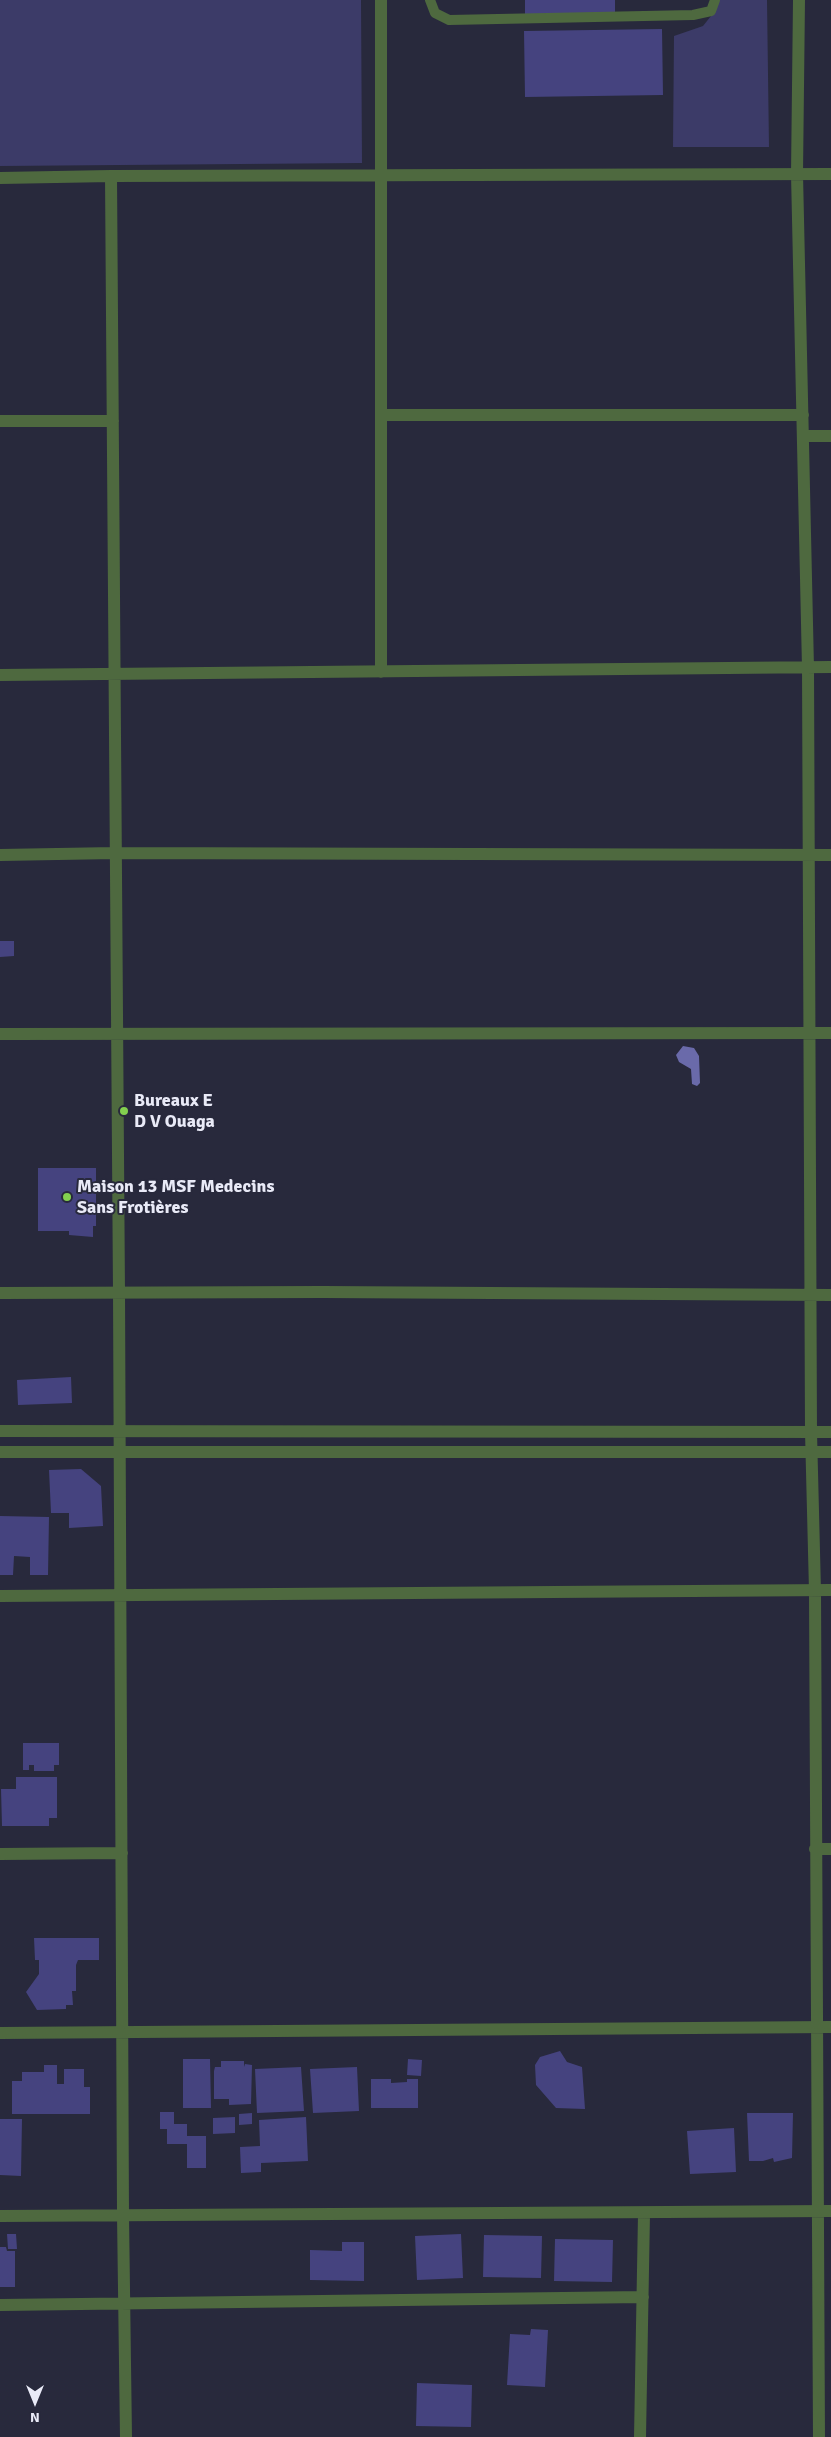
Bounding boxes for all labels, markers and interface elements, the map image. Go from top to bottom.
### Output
place label: Bureaux E D V Ouaga [134,1090,215,1132]
marker: Bureaux E D V Ouaga [118,1105,130,1117]
place label: Maison 13 MSF Medecins Sans Frotières [77,1176,274,1218]
marker: Maison 13 MSF Medecins Sans Frotières [61,1191,73,1203]
north arrow [10,2377,60,2427]
text: N [30,2409,40,2426]

